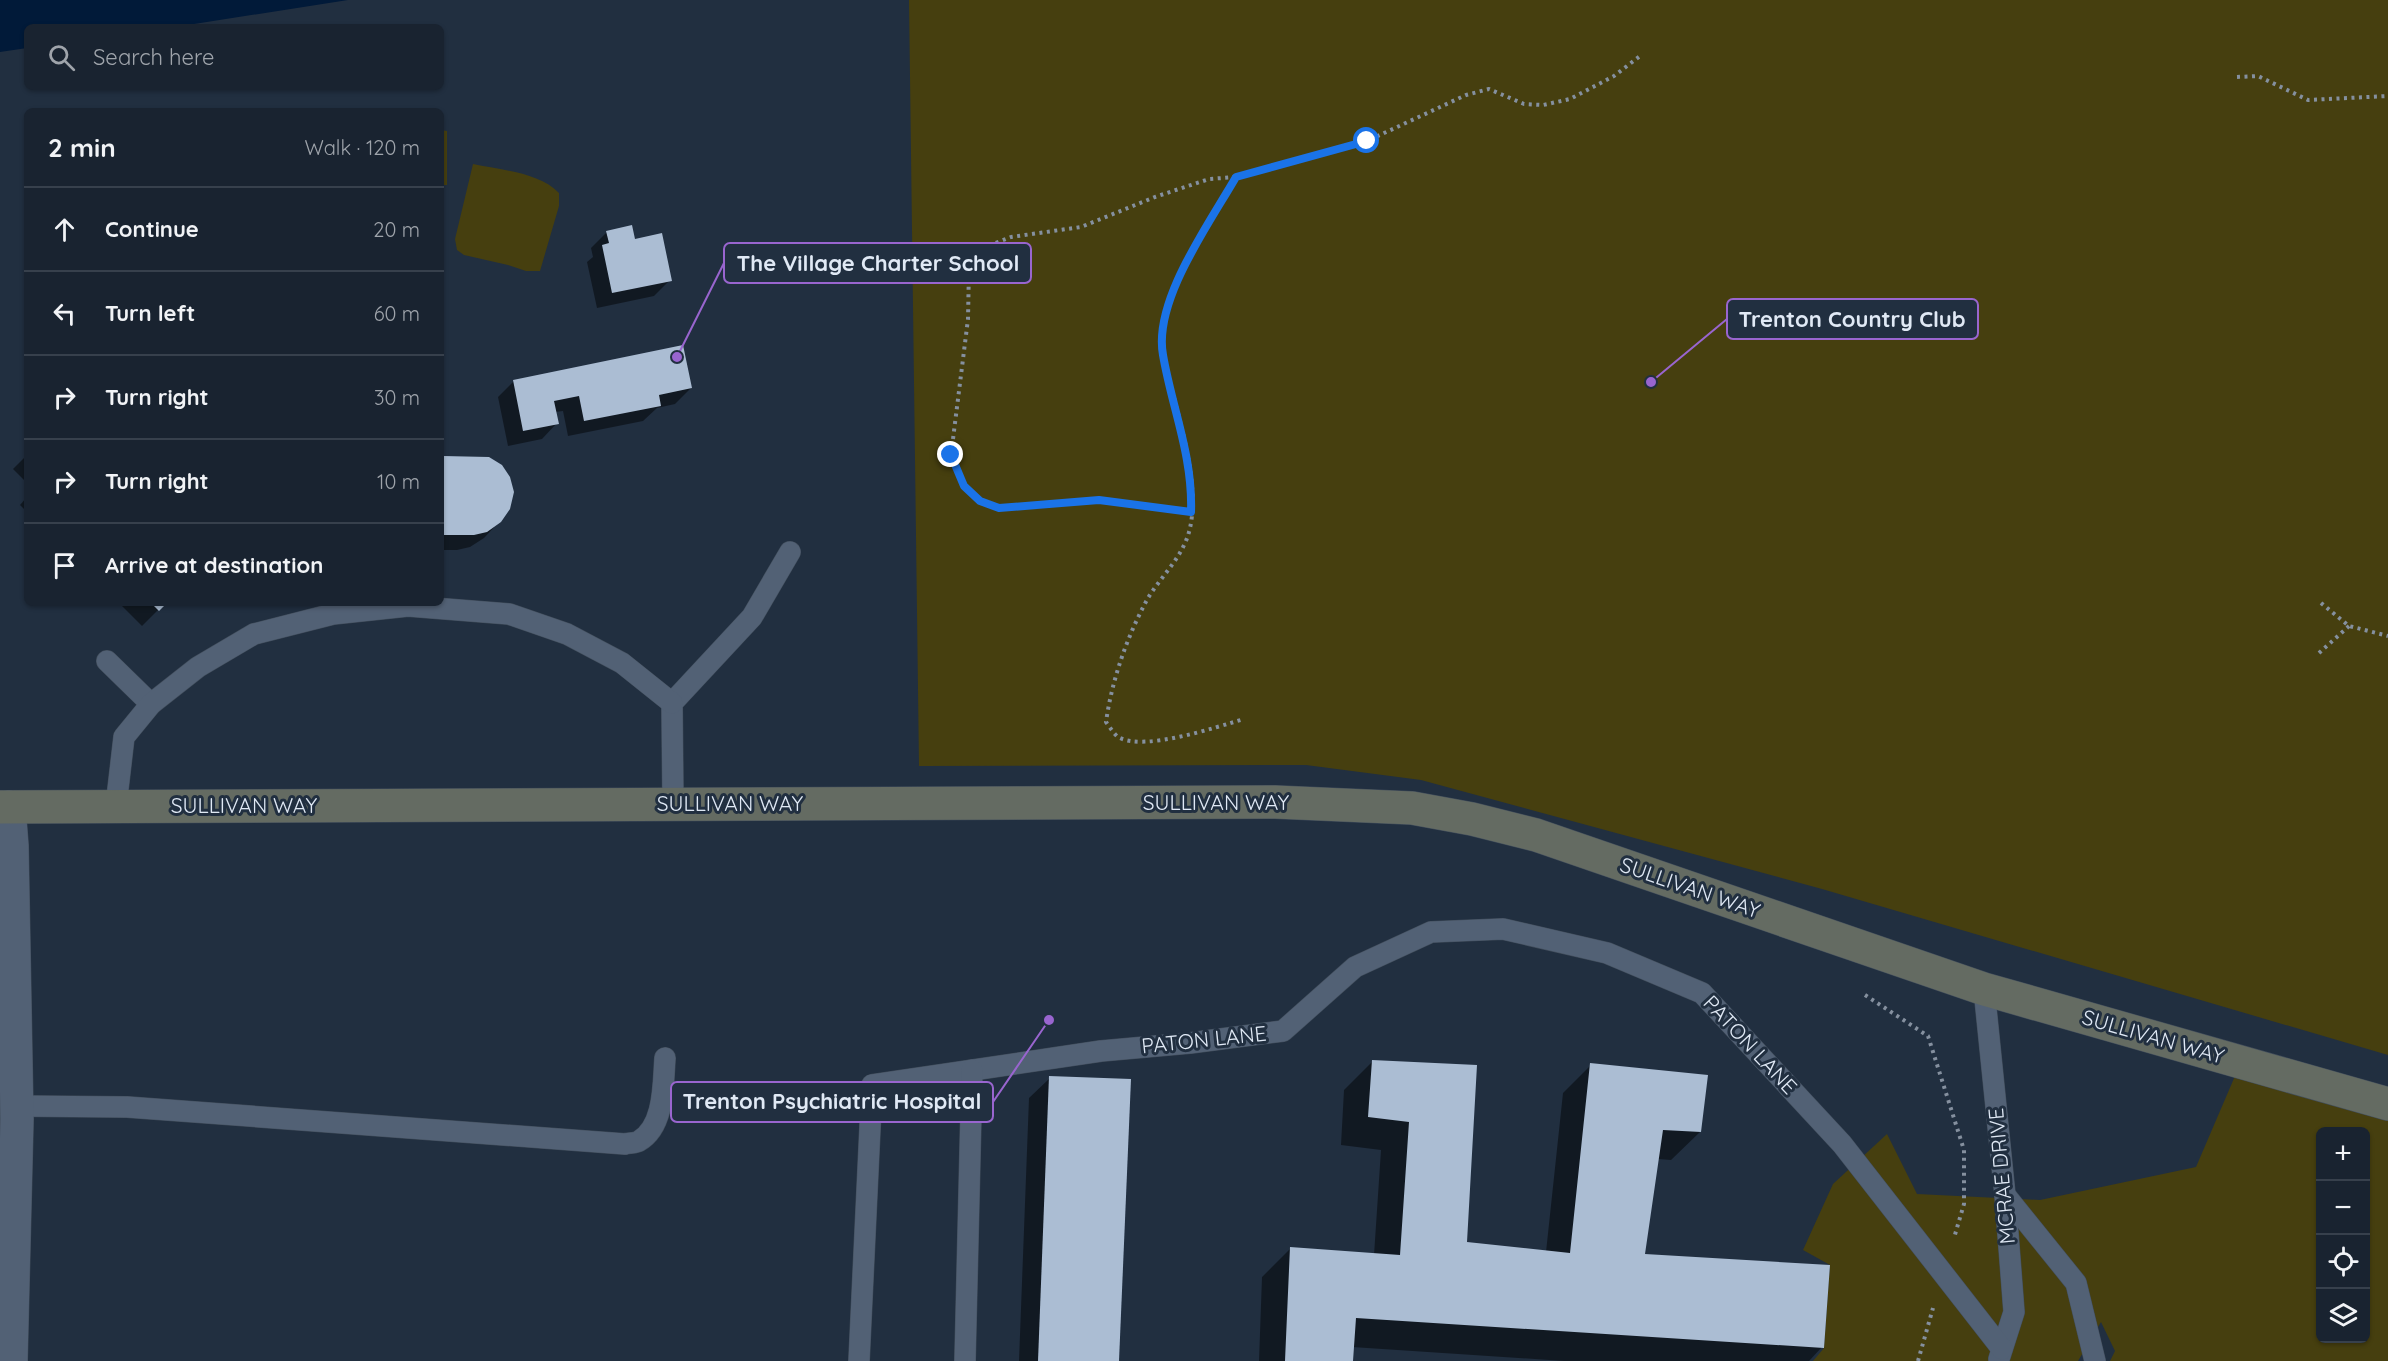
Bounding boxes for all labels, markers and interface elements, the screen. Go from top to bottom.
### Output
search box [24,24,444,90]
icon: search [45,41,78,74]
text: Search here [93,43,214,71]
route start [1353,127,1379,153]
text: 2 min [48,131,116,164]
text: Walk · 120 m [305,135,420,160]
icon: ahead [48,213,81,246]
text: Continue [105,215,199,243]
text: 20 m [373,217,420,242]
callout: The Village Charter School [724,243,1031,283]
text: The Village Charter School [737,249,1019,277]
icon: left [48,297,81,330]
text: Turn left [105,299,195,327]
callout: Trenton Country Club [1727,299,1978,339]
text: 60 m [374,301,420,326]
text: Trenton Country Club [1738,305,1966,333]
icon: right [48,381,81,414]
text: Turn right [105,383,209,411]
text: 30 m [374,385,420,410]
route end [937,441,963,467]
icon: right [48,465,81,498]
text: Turn right [105,467,209,495]
text: 10 m [377,469,420,494]
icon: arrive [48,549,81,582]
text: Arrive at destination [105,551,323,579]
street label: SULLIVAN WAY [1143,789,1289,815]
street label: SULLIVAN WAY [657,790,803,816]
street label: SULLIVAN WAY [171,792,317,818]
street label: SULLIVAN WAY [1617,851,1764,923]
street label: PATON LANE [1698,990,1803,1099]
street label: SULLIVAN WAY [2079,1003,2228,1069]
street label: PATON LANE [1140,1020,1268,1058]
callout: Trenton Psychiatric Hospital [671,1082,993,1122]
text: Trenton Psychiatric Hospital [683,1087,981,1115]
street label: MCRAE DRIVE [1982,1107,2020,1245]
map controls [2316,1127,2370,1343]
button: + [2316,1127,2370,1181]
button: − [2316,1181,2370,1235]
button: locate [2316,1235,2370,1289]
button: layers [2316,1289,2370,1343]

